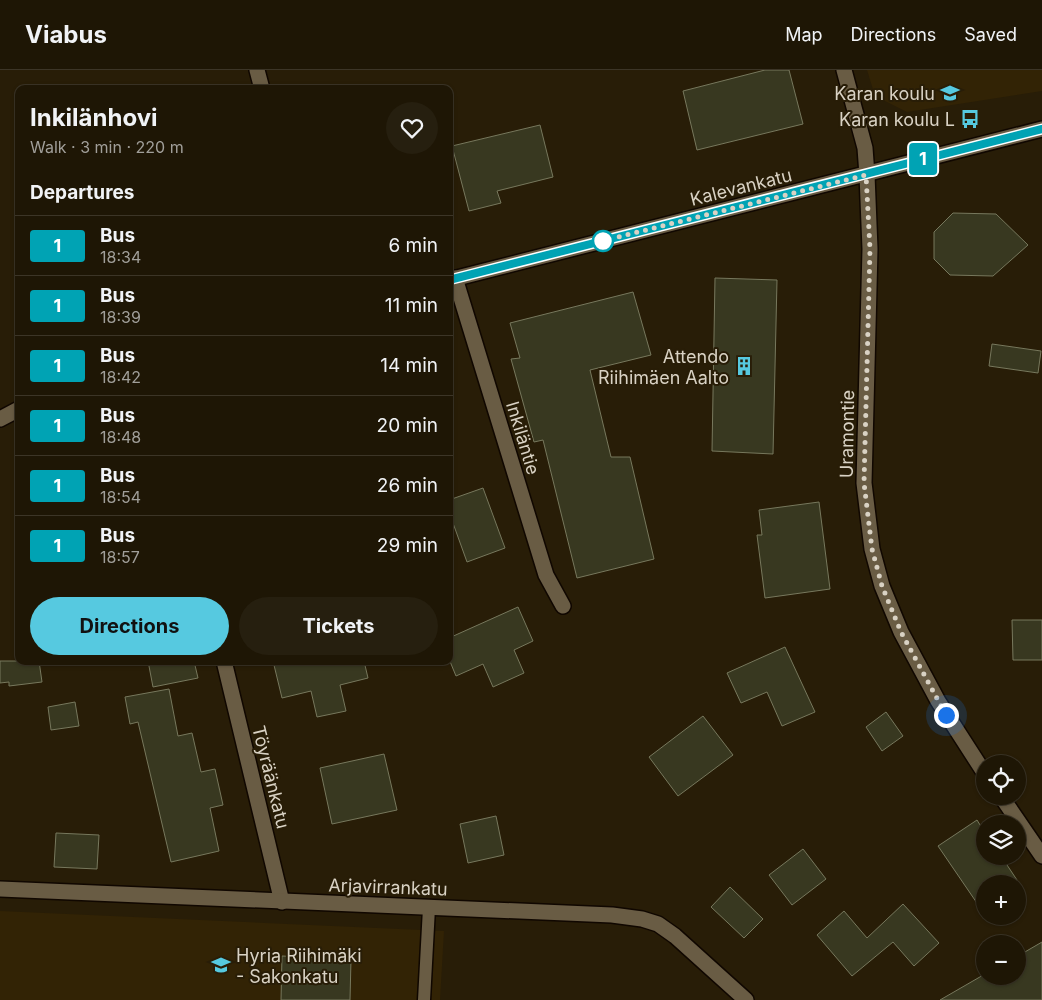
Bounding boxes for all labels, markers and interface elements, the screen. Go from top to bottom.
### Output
text: Viabus [25,20,107,49]
text: Map [785,24,823,45]
text: Directions [851,24,936,45]
text: Saved [964,24,1017,45]
school or university icon: Karan koulu [939,82,961,104]
place label: Karan koulu [834,83,935,104]
button: heart [386,102,438,154]
text: Inkilänhovi [30,103,158,132]
bus stop icon: Karan koulu L [959,108,981,130]
place label: Karan koulu L [839,109,955,130]
text: Walk · 3 min · 220 m [30,137,184,157]
line badge: 1 [907,143,939,175]
text: 1 [919,148,927,169]
street label: Kalevankatu [688,164,794,210]
text: Departures [30,181,134,204]
text: Bus [100,224,135,247]
unlabelled marker [592,230,614,252]
text: 6 min [388,234,438,257]
text: 1 [54,235,61,256]
text: 18:34 [100,247,141,267]
text: Bus [100,284,135,307]
text: 11 min [385,294,438,317]
text: 1 [54,295,61,316]
text: 18:39 [100,307,141,327]
text: Bus [100,344,135,367]
place label: Attendo Riihimäen Aalto [598,346,729,388]
text: 14 min [380,354,438,377]
text: 1 [54,355,61,376]
building icon: Attendo Riihimäen Aalto [733,355,755,377]
text: 18:42 [100,367,141,387]
street label: Uramontie [836,390,858,478]
street label: Inkiläntie [502,399,544,477]
text: Bus [100,404,135,427]
text: 20 min [377,414,438,437]
text: 1 [54,415,61,436]
text: 18:48 [100,427,141,447]
text: Bus [100,464,135,487]
text: 26 min [377,474,438,497]
text: 1 [54,475,61,496]
text: 18:54 [100,487,141,507]
text: Bus [100,524,135,547]
text: 29 min [377,534,438,557]
text: 1 [54,535,61,556]
text: 18:57 [100,547,140,567]
button: Directions [30,597,229,655]
button: Tickets [239,597,438,655]
your location [934,703,959,728]
street label: Töyräänkatu [248,723,294,831]
map controls [976,755,1026,985]
button: locate [976,755,1026,805]
button: layers [976,815,1026,865]
street label: Arjavirrankatu [328,874,448,900]
button: + [976,875,1026,925]
button: − [976,935,1026,985]
place label: Hyria Riihimäki - Sakonkatu [236,945,362,987]
school or university icon: Hyria Riihimäki - Sakonkatu [210,954,232,976]

